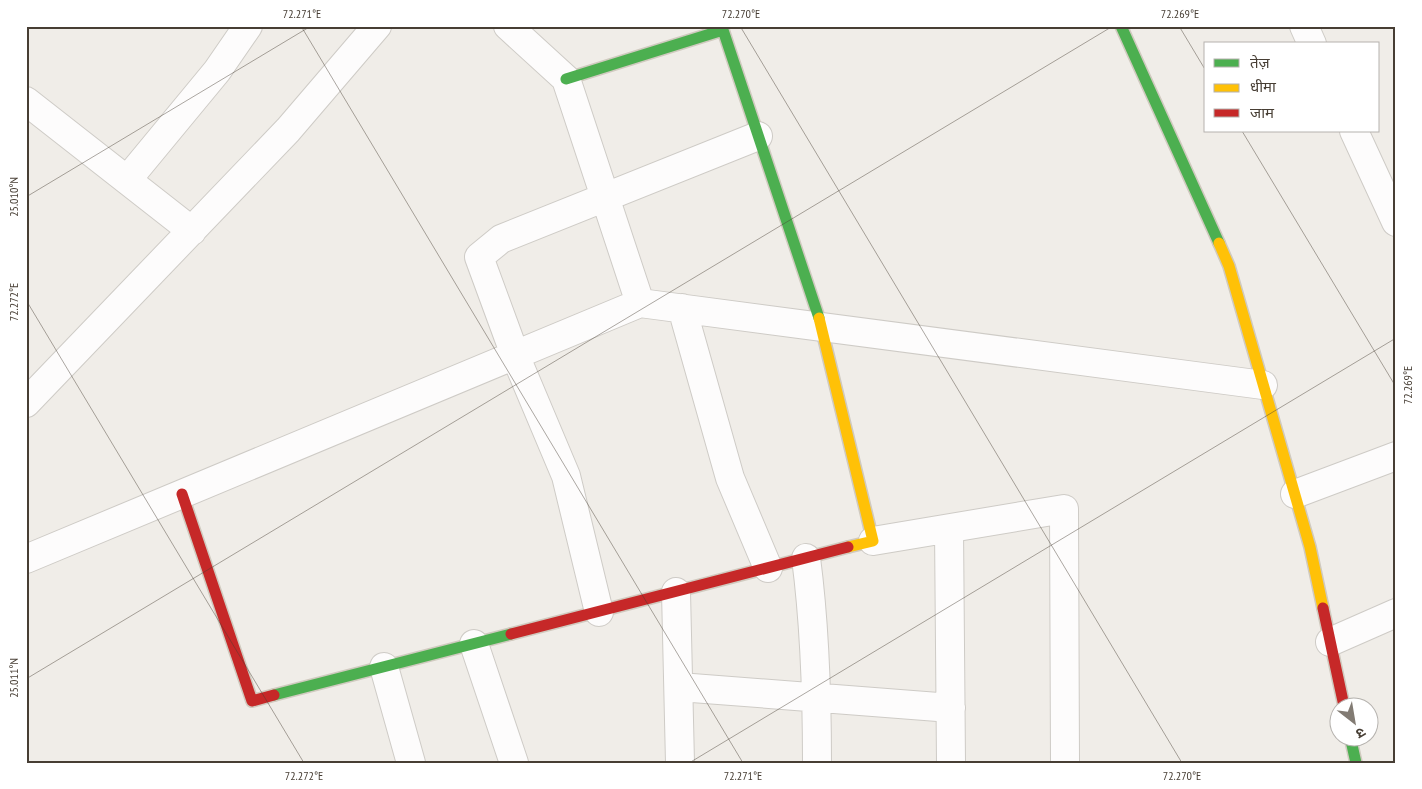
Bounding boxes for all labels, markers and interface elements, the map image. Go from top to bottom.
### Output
text: 72.271°E [283,6,321,21]
text: 72.270°E [722,6,760,21]
text: 72.269°E [1161,6,1199,21]
legend [1204,42,1380,132]
text: तेज़ [1250,53,1271,72]
text: धीमा [1250,77,1277,96]
text: जाम [1250,103,1275,122]
text: 25.010°N [6,177,21,217]
text: 72.272°E [6,283,21,321]
text: 72.269°E [1400,366,1415,404]
text: 25.011°N [6,658,21,698]
north arrow [1330,696,1380,746]
text: उ [1352,723,1369,743]
text: 72.272°E [285,768,323,783]
text: 72.271°E [724,768,762,783]
text: 72.270°E [1163,768,1201,783]

